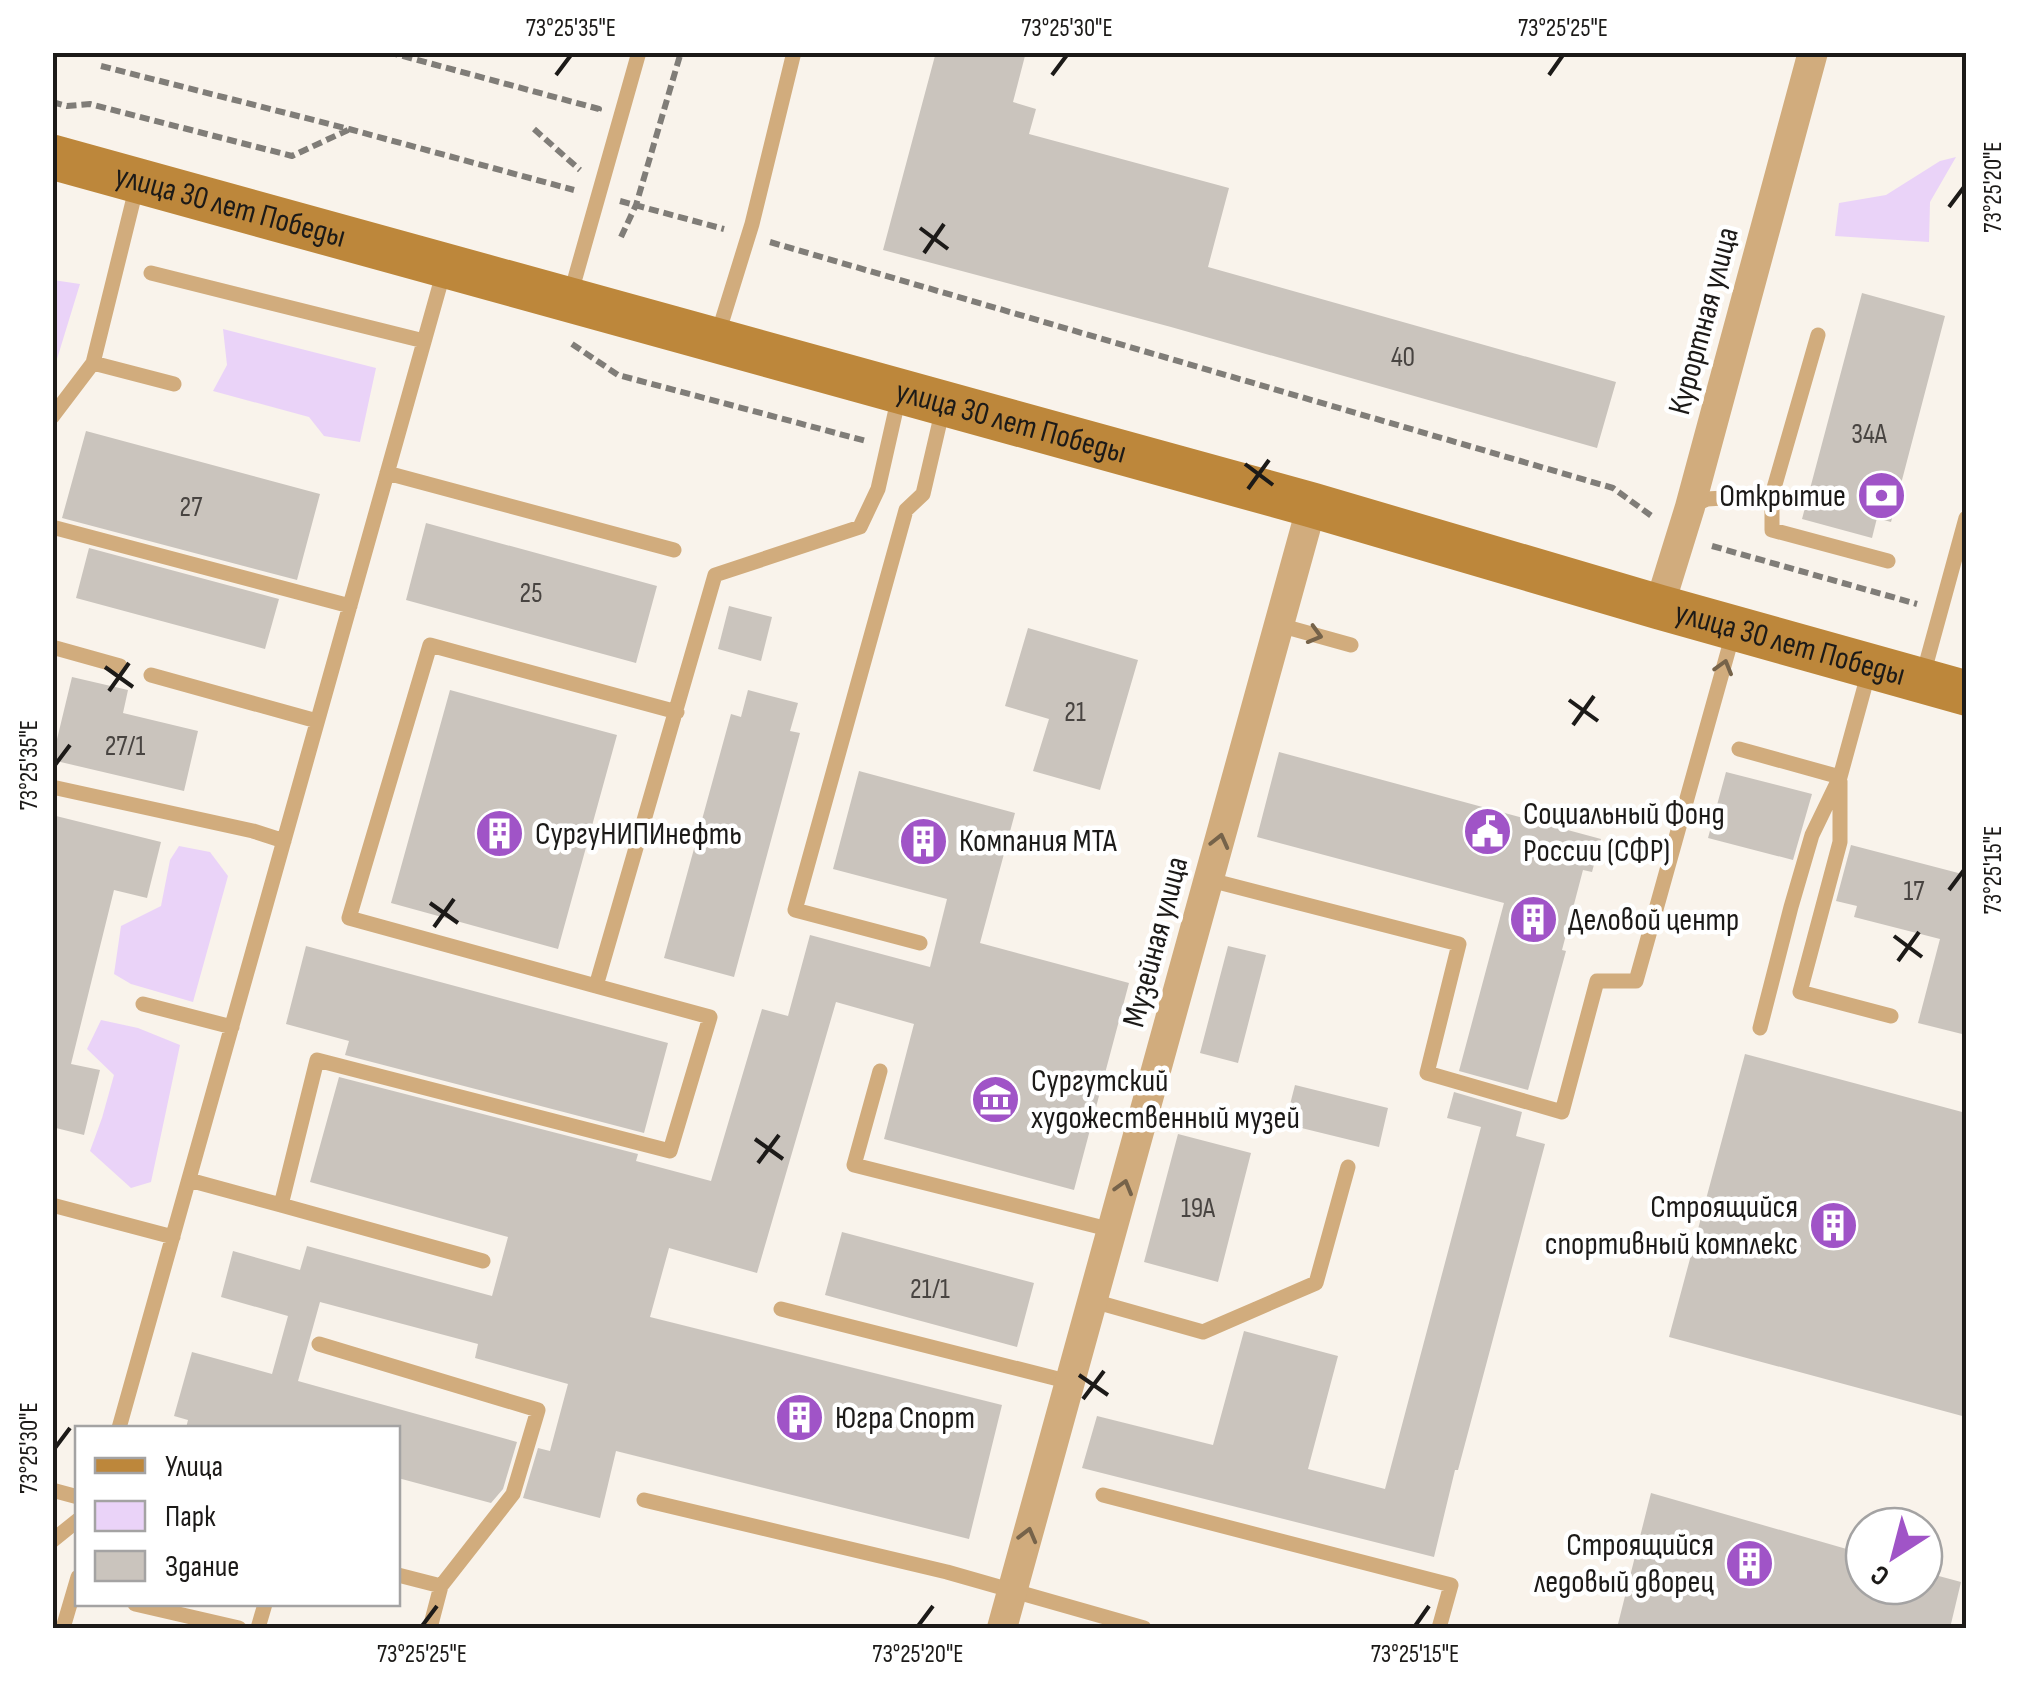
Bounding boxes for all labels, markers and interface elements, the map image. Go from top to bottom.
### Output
text: 73°25'35"E [526,13,616,44]
text: 73°25'30"E [1021,13,1113,44]
text: 73°25'25"E [1518,13,1608,44]
text: 73°25'20"E [1978,141,2009,233]
street label: улица 30 лет Победы [111,156,350,257]
street label: Курортная улица [1660,223,1748,419]
house number: 40 [1391,341,1415,374]
street label: улица 30 лет Победы [891,371,1131,472]
house number: 34А [1851,418,1888,451]
bank icon: Открытие [1855,470,1907,522]
place label: Открытие [1719,477,1846,516]
house number: 27 [180,491,202,524]
house number: 25 [520,577,542,610]
street label: улица 30 лет Победы [1671,593,1910,695]
one-way arrow [1306,623,1323,644]
one-way arrow [1712,659,1733,676]
house number: 21 [1064,696,1086,729]
text: 73°25'35"E [14,720,45,810]
house number: 27/1 [105,730,145,763]
place label: Социальный Фонд России (СФР) [1523,795,1725,871]
public building icon: Социальный Фонд России (СФР) [1462,806,1514,858]
building icon: СургуНИПИнефть [474,808,526,860]
place label: СургуНИПИнефть [535,815,742,854]
building icon: Компания MTA [898,815,950,867]
place label: Компания MTA [959,822,1117,861]
text: 73°25'15"E [1978,826,2009,914]
one-way arrow [1208,832,1229,849]
street label: Музейная улица [1115,853,1197,1031]
house number: 17 [1904,875,1924,908]
building icon: Деловой центр [1507,894,1559,946]
place label: Деловой центр [1568,901,1739,940]
place label: Сургутский художественный музей [1031,1062,1300,1138]
museum icon: Сургутский художественный музей [970,1073,1022,1125]
one-way arrow [1112,1180,1133,1197]
place label: Строящийся спортивный комплекс [1545,1188,1798,1264]
house number: 19А [1181,1192,1216,1225]
building icon: Строящийся спортивный комплекс [1807,1199,1859,1251]
house number: 21/1 [910,1273,950,1306]
building icon: Югра Спорт [774,1392,826,1444]
place label: Югра Спорт [835,1399,975,1438]
text: 73°25'30"E [14,1402,45,1494]
legend [75,1426,400,1606]
text: Улица [165,1449,223,1485]
text: Парк [165,1499,216,1535]
north arrow [1844,1506,1944,1606]
one-way arrow [1017,1526,1038,1544]
place label: Строящийся ледовый дворец [1534,1526,1714,1602]
building icon: Строящийся ледовый дворец [1723,1537,1775,1589]
text: Здание [165,1549,239,1585]
text: С [1865,1557,1896,1593]
text: 73°25'25"E [377,1639,467,1670]
text: 73°25'20"E [872,1639,964,1670]
text: 73°25'15"E [1371,1639,1459,1670]

